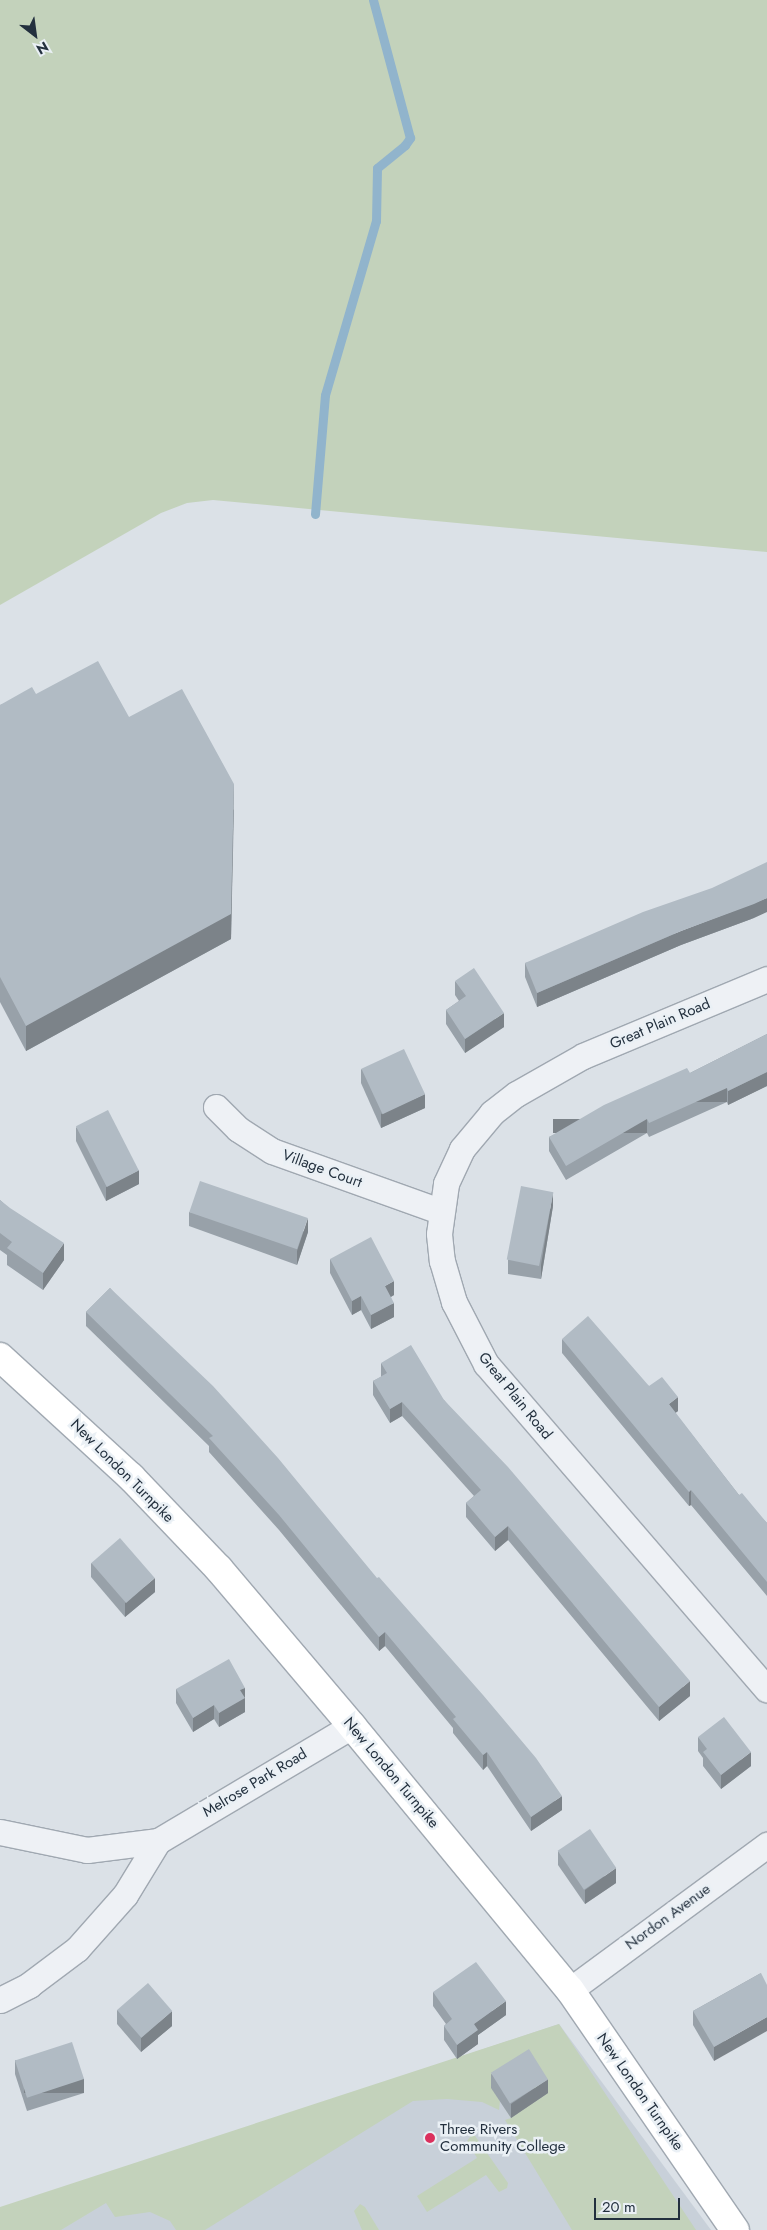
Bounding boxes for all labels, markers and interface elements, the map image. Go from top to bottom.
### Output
north arrow [10,10,60,60]
text: N [33,37,52,59]
street label: Great Plain Road [607,995,713,1053]
street label: Village Court [280,1146,364,1192]
street label: Great Plain Road [474,1349,556,1443]
street label: New London Turnpike [67,1416,177,1526]
street label: New London Turnpike [339,1714,443,1832]
street label: Melrose Park Road [200,1745,310,1821]
street label: Nordon Avenue [622,1880,714,1954]
street label: New London Turnpike [593,2030,687,2154]
place label: Three Rivers Community College [440,2120,566,2155]
marker: Three Rivers Community College [424,2132,436,2144]
scale bar [597,2188,683,2220]
text: 20 m [602,2196,636,2218]

